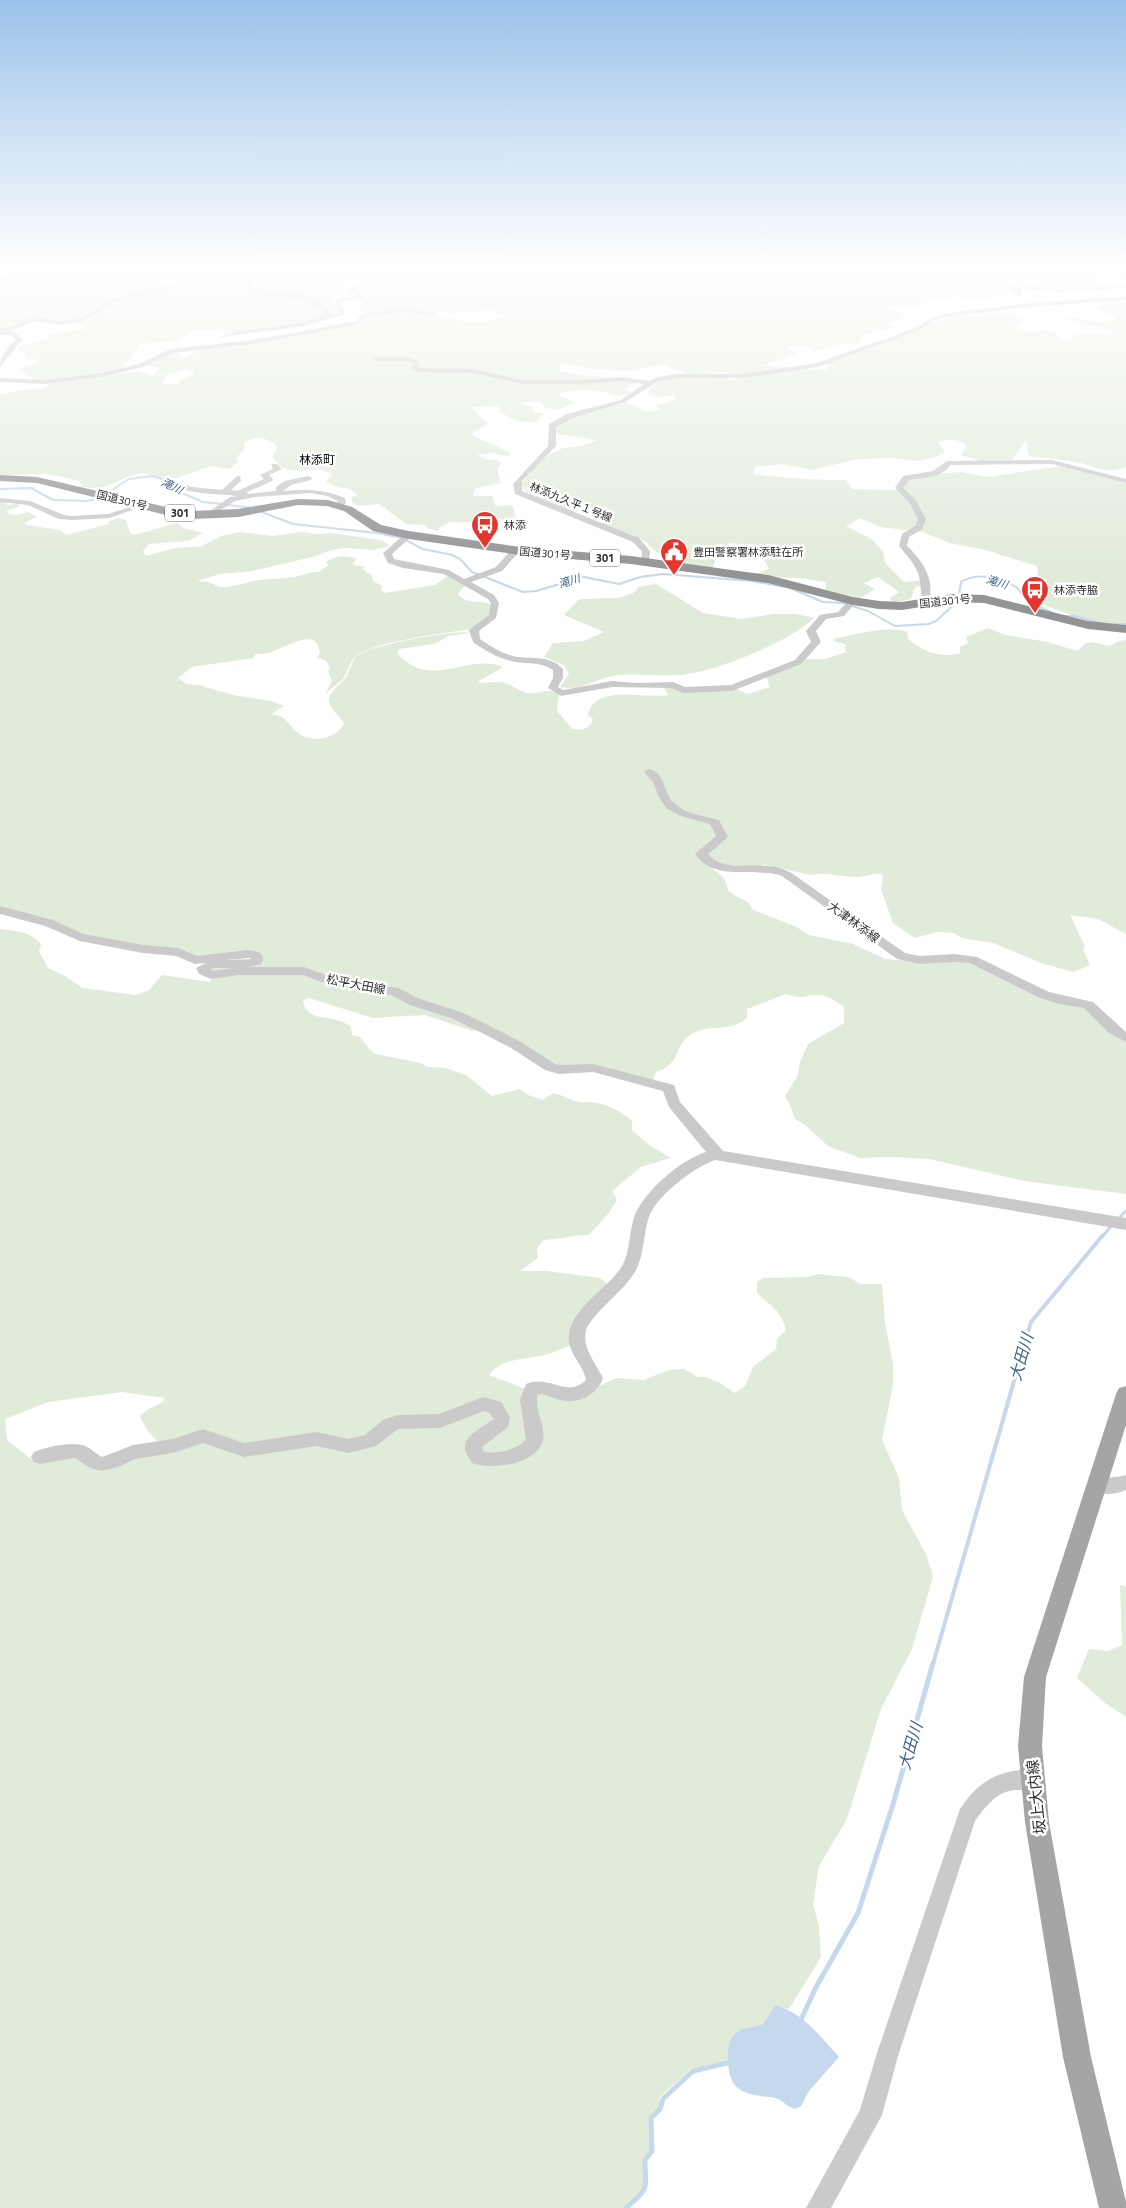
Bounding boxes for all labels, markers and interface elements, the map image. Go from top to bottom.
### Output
district label: 林添町 [299,450,335,469]
water label: 滝川 [159,474,186,499]
street label: 林添九久平１号線 [527,478,615,526]
street label: 国道301号 [95,486,149,514]
road number: 301 [165,504,195,522]
bus stop icon: 林添 [470,510,500,549]
place label: 林添 [504,517,526,533]
public building icon: 豊田警察署林添駐在所 [659,537,689,576]
street label: 国道301号 [519,543,571,563]
place label: 豊田警察署林添駐在所 [693,544,804,560]
road number: 301 [590,550,620,566]
water label: 滝川 [556,570,583,592]
water label: 滝川 [984,571,1011,593]
bus stop icon: 林添寺脇 [1020,575,1050,614]
place label: 林添寺脇 [1054,582,1098,598]
street label: 国道301号 [919,590,971,612]
street label: 大津林添線 [824,897,884,947]
street label: 松平大田線 [325,969,387,999]
water label: 大田川 [1003,1329,1040,1383]
water label: 大田川 [892,1718,929,1772]
street label: 坂上大内線 [1021,1758,1051,1836]

